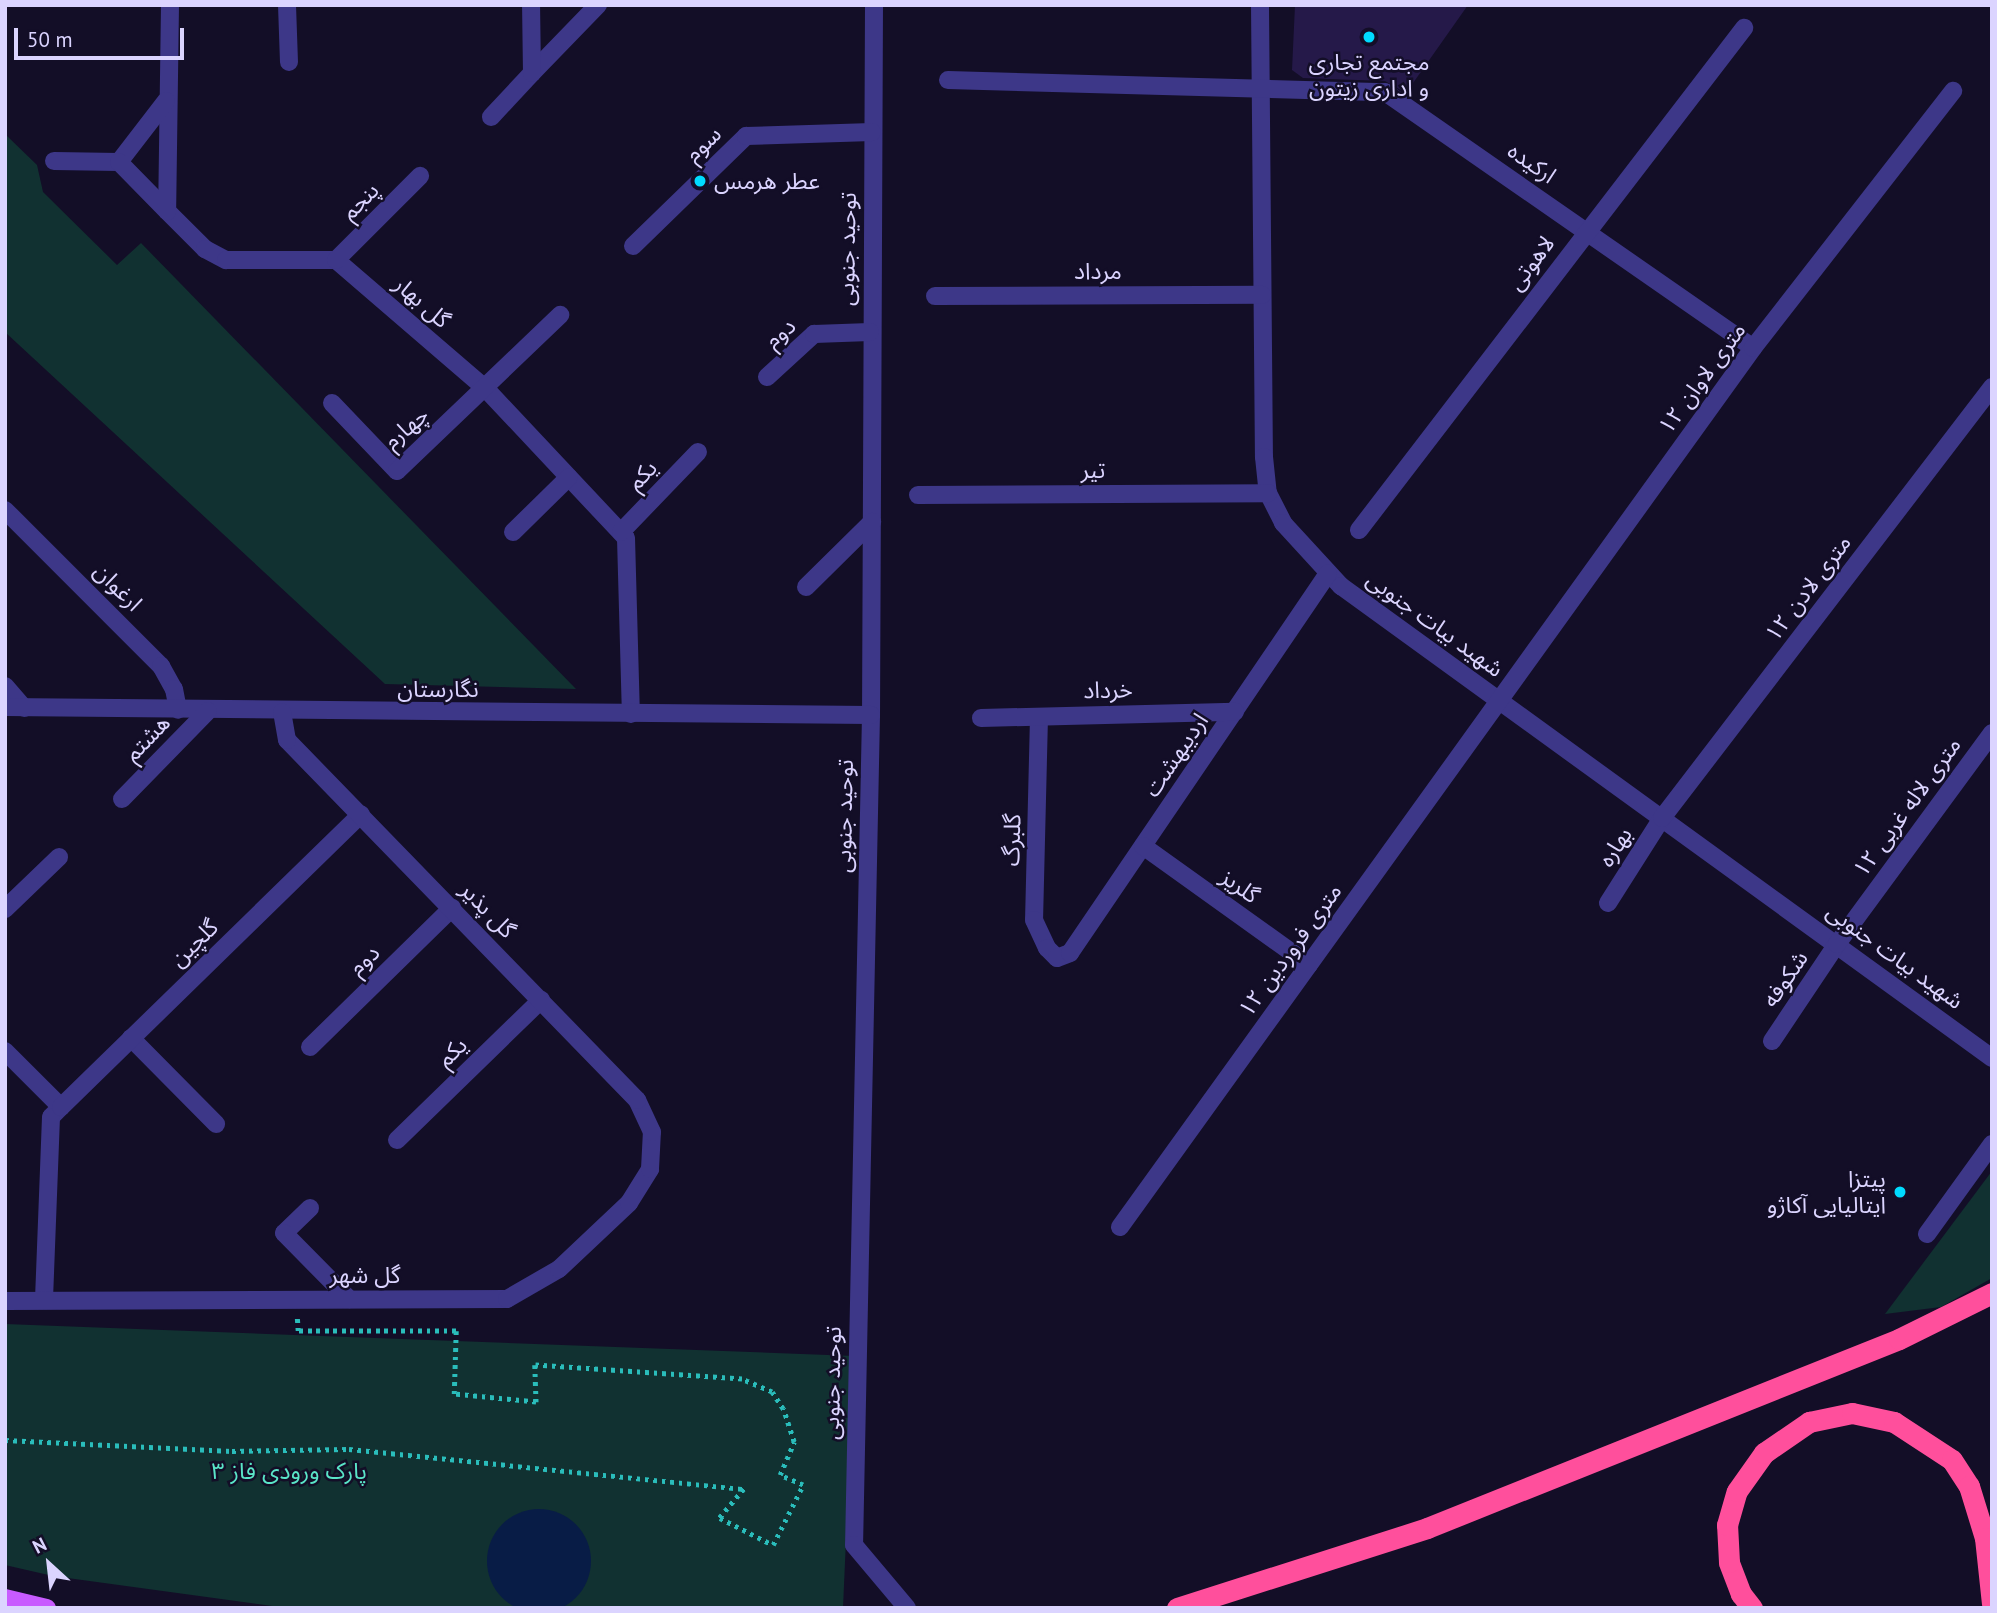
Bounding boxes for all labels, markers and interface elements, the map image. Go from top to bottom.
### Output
scale bar [18,14,187,58]
text: 50 m [27,26,73,53]
marker: مجتمع تجاری و اداری زیتون [1361,29,1377,45]
place label: مجتمع تجاری و اداری زیتون [1308,48,1430,102]
street label: سوم [679,120,727,168]
street label: ارکیده [1503,137,1561,189]
place label: عطر هرمس [714,167,820,195]
marker: عطر هرمس [692,173,708,189]
street label: پنجم [335,176,385,226]
street label: توحید جنوبی [832,192,862,306]
street label: لاهوتی [1502,230,1560,296]
street label: مرداد [1074,257,1122,285]
street label: گل بهار [388,270,456,334]
street label: دوم [759,312,801,354]
street label: ۱۲ متری لاوان [1652,317,1752,439]
street label: چهارم [378,401,434,455]
street label: یکم [621,454,663,496]
street label: تیر [1081,456,1105,484]
street label: ۱۲ متری لادن [1759,529,1857,647]
street label: ارغوان [88,557,148,617]
street label: شهید بیات جنوبی [1361,565,1509,683]
street label: نگارستان [397,675,479,703]
street label: خرداد [1083,676,1133,704]
street label: اردیبهشت [1138,708,1214,802]
street label: هشتم [118,709,176,767]
street label: ۱۲ متری لاله غربی [1847,732,1967,882]
street label: توحید جنوبی [829,759,859,873]
street label: گلبرگ [997,813,1027,867]
street label: بهاره [1592,822,1638,872]
street label: گلریز [1215,863,1265,909]
street label: گل پذیر [455,876,521,944]
street label: ۱۲ متری فروردین [1232,878,1348,1022]
street label: شهید بیات جنوبی [1821,897,1969,1015]
street label: گلچین [164,913,224,973]
street label: دوم [343,939,385,981]
street label: شکوفه [1756,946,1814,1012]
street label: یکم [431,1031,473,1073]
place label: پیتزا ایتالیایی آکاژو [1767,1165,1886,1219]
marker: پیتزا ایتالیایی آکاژو [1892,1184,1908,1200]
street label: گل شهر [329,1261,401,1289]
street label: توحید جنوبی [817,1326,847,1440]
park label: پارک ورودی فاز ۳ [211,1457,367,1485]
north arrow [14,1529,84,1599]
text: N [28,1532,50,1559]

